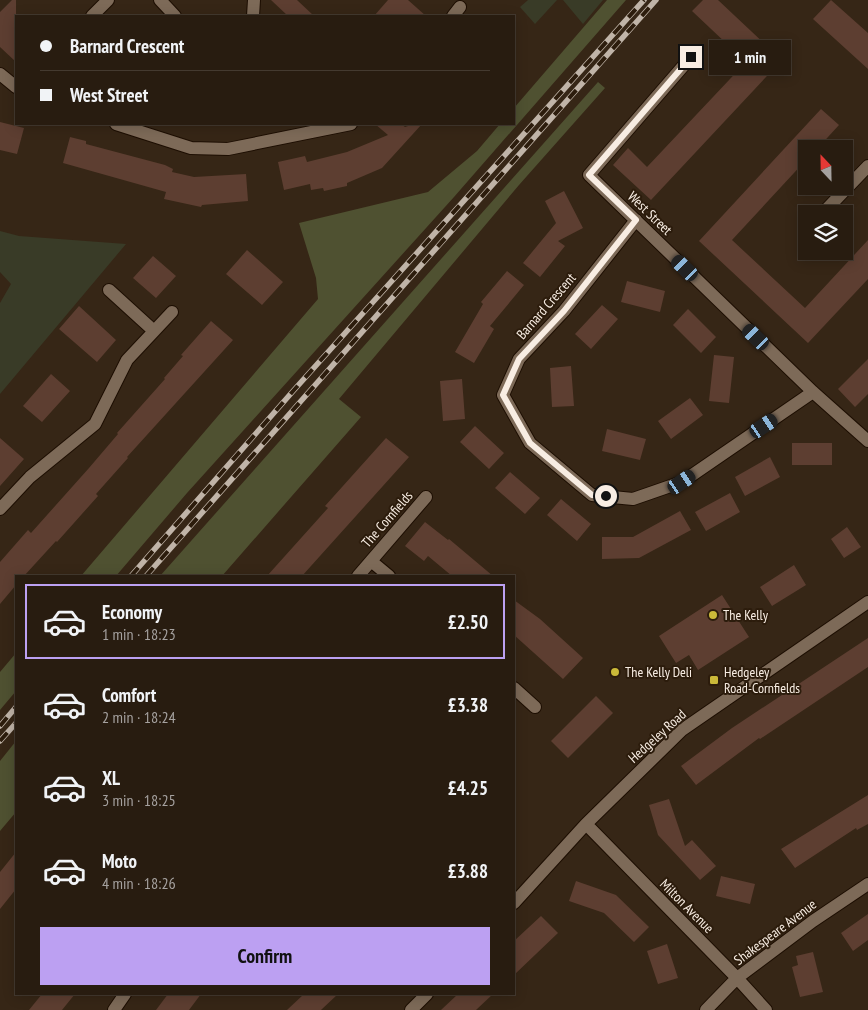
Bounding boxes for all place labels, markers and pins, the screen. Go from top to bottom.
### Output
place label: The Kelly [723,606,769,624]
marker: The Kelly [707,609,719,621]
place label: The Kelly Deli [625,663,692,681]
place label: Hedgeley Road-Cornfields [724,663,800,697]
marker: The Kelly Deli [609,666,621,678]
marker: Hedgeley Road-Cornfields [708,674,720,686]

